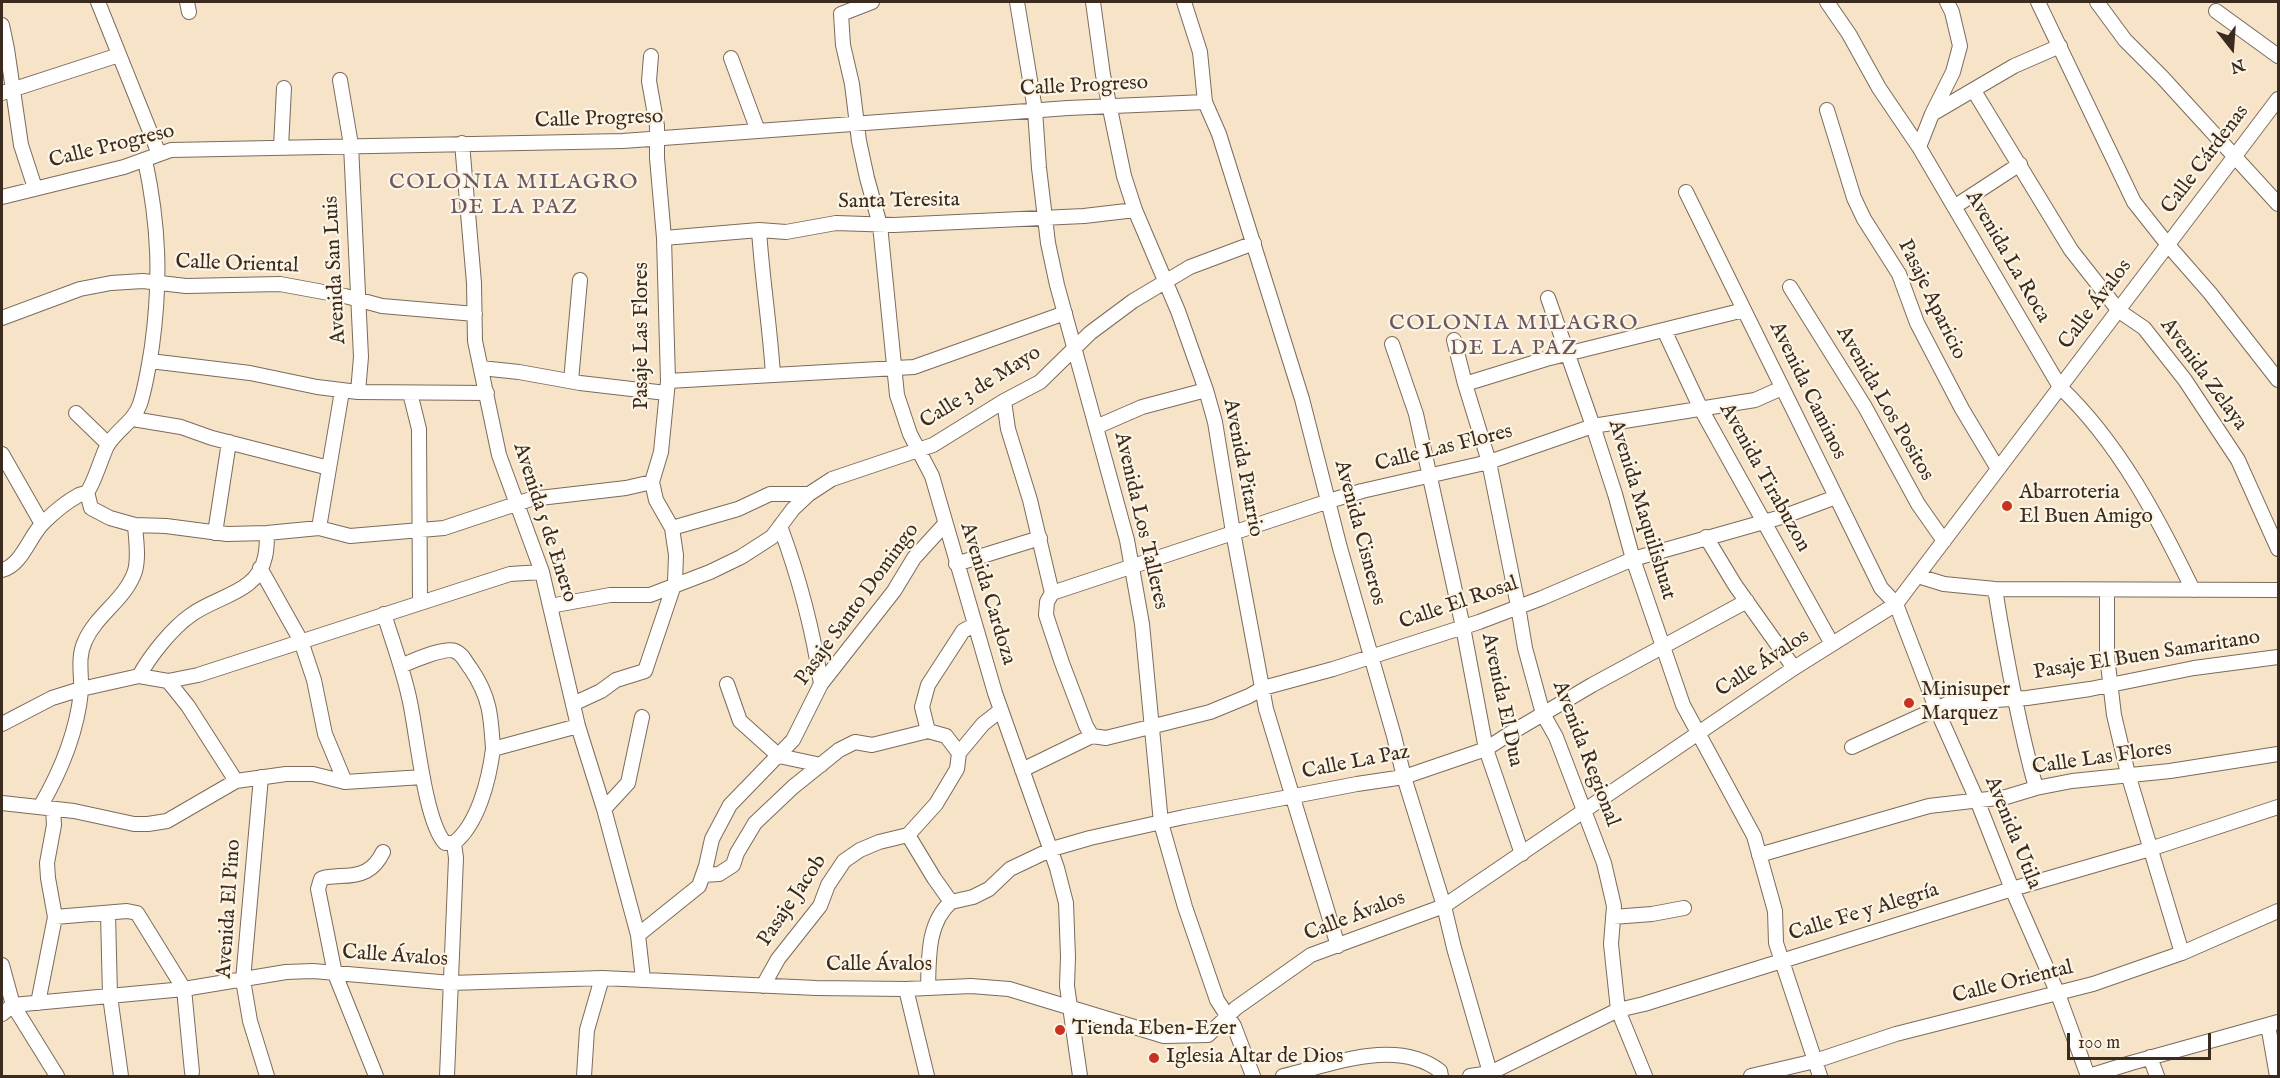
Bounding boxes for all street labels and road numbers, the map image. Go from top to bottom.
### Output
street label: Calle Progreso [1019,71,1149,103]
street label: Calle Cárdenas [2157,101,2255,219]
street label: Calle Progreso [534,105,664,135]
street label: Calle Progreso [47,119,177,175]
street label: Avenida La Roca [1959,187,2055,327]
street label: Santa Teresita [838,188,960,216]
street label: Avenida San Luis [320,195,352,345]
street label: Pasaje Aparicio [1891,236,1971,364]
street label: Calle Oriental [175,250,299,280]
street label: Calle Ávalos [2054,255,2138,355]
street label: Pasaje Las Flores [630,262,656,410]
street label: Avenida Zelaya [2154,314,2252,436]
street label: Avenida Caminos [1763,318,1851,464]
street label: Avenida Los Positos [1829,322,1939,486]
street label: Calle 3 de Mayo [916,341,1046,435]
street label: Avenida Pitarrio [1216,397,1268,539]
street label: Avenida Tirabuzon [1713,399,1815,557]
street label: Avenida Maquilishuat [1602,417,1680,603]
street label: Calle Las Flores [1373,420,1515,478]
street label: Avenida Los Talleres [1107,430,1173,612]
street label: Avenida 5 de Enero [506,440,582,606]
street label: Avenida Cisneros [1328,458,1390,608]
street label: Pasaje Santo Domingo [791,519,925,691]
street label: Avenida Cardoza [953,520,1021,668]
street label: Calle El Rosal [1396,572,1522,636]
street label: Calle Ávalos [1712,625,1814,703]
street label: Pasaje El Buen Samaritano [2032,626,2262,686]
street label: Avenida El Dua [1475,631,1527,769]
street label: Avenida Regional [1546,678,1624,830]
street label: Calle Las Flores [2031,737,2173,781]
street label: Calle La Paz [1300,740,1412,786]
street label: Avenida Utila [1978,773,2046,893]
street label: Avenida El Pino [213,839,247,979]
street label: Pasaje Jacob [753,850,833,952]
street label: Calle Fe y Alegría [1786,878,1942,948]
street label: Calle Ávalos [1301,886,1409,948]
street label: Calle Ávalos [341,941,449,973]
street label: Calle Ávalos [826,953,932,979]
street label: Calle Oriental [1950,956,2076,1010]

